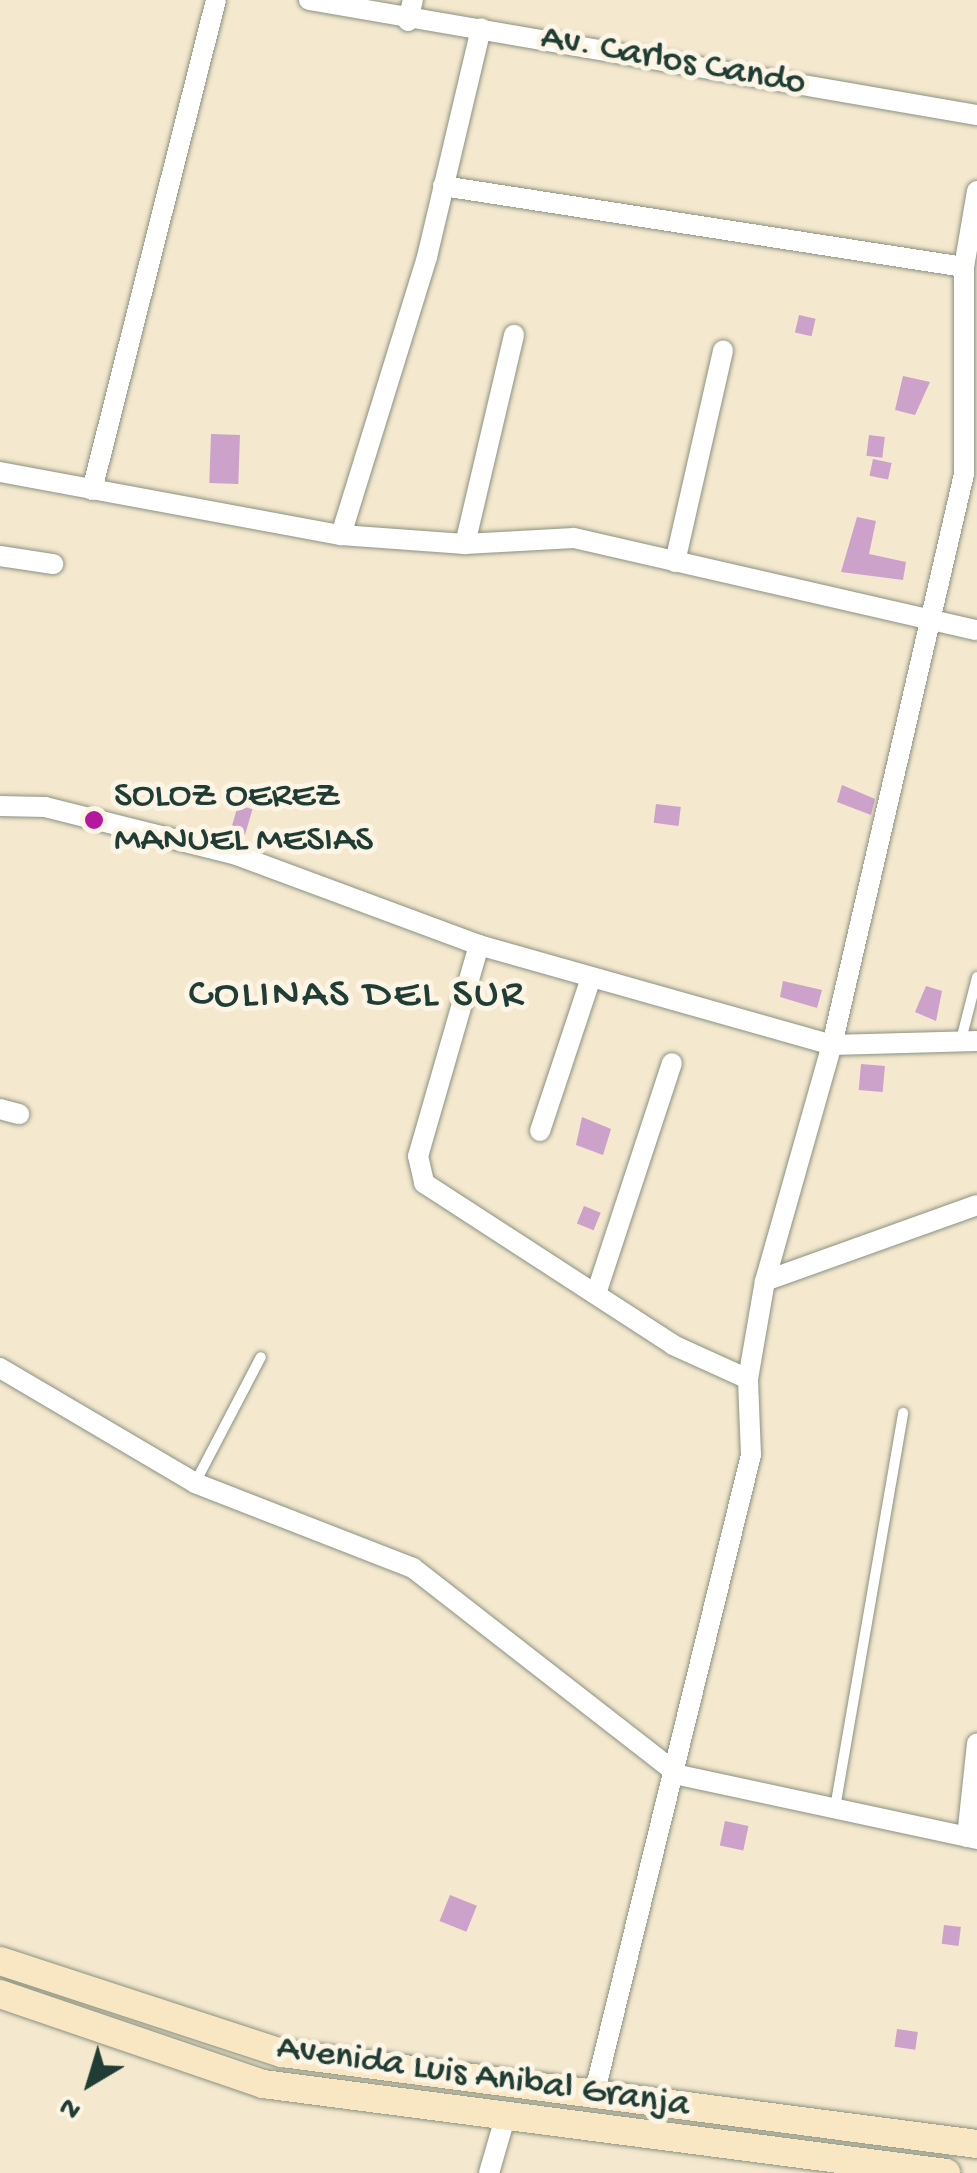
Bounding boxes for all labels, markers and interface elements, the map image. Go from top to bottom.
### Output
street label: Av. Carlos Cando [537,16,809,108]
place label: SOLOZ OEREZ MANUEL MESIAS [114,775,373,864]
marker: SOLOZ OEREZ MANUEL MESIAS [83,809,105,831]
district label: COLINAS DEL SUR [188,972,526,1022]
street label: Avenida Luis Anibal Granja [274,2026,692,2130]
north arrow [40,2033,140,2133]
text: N [54,2088,89,2126]

